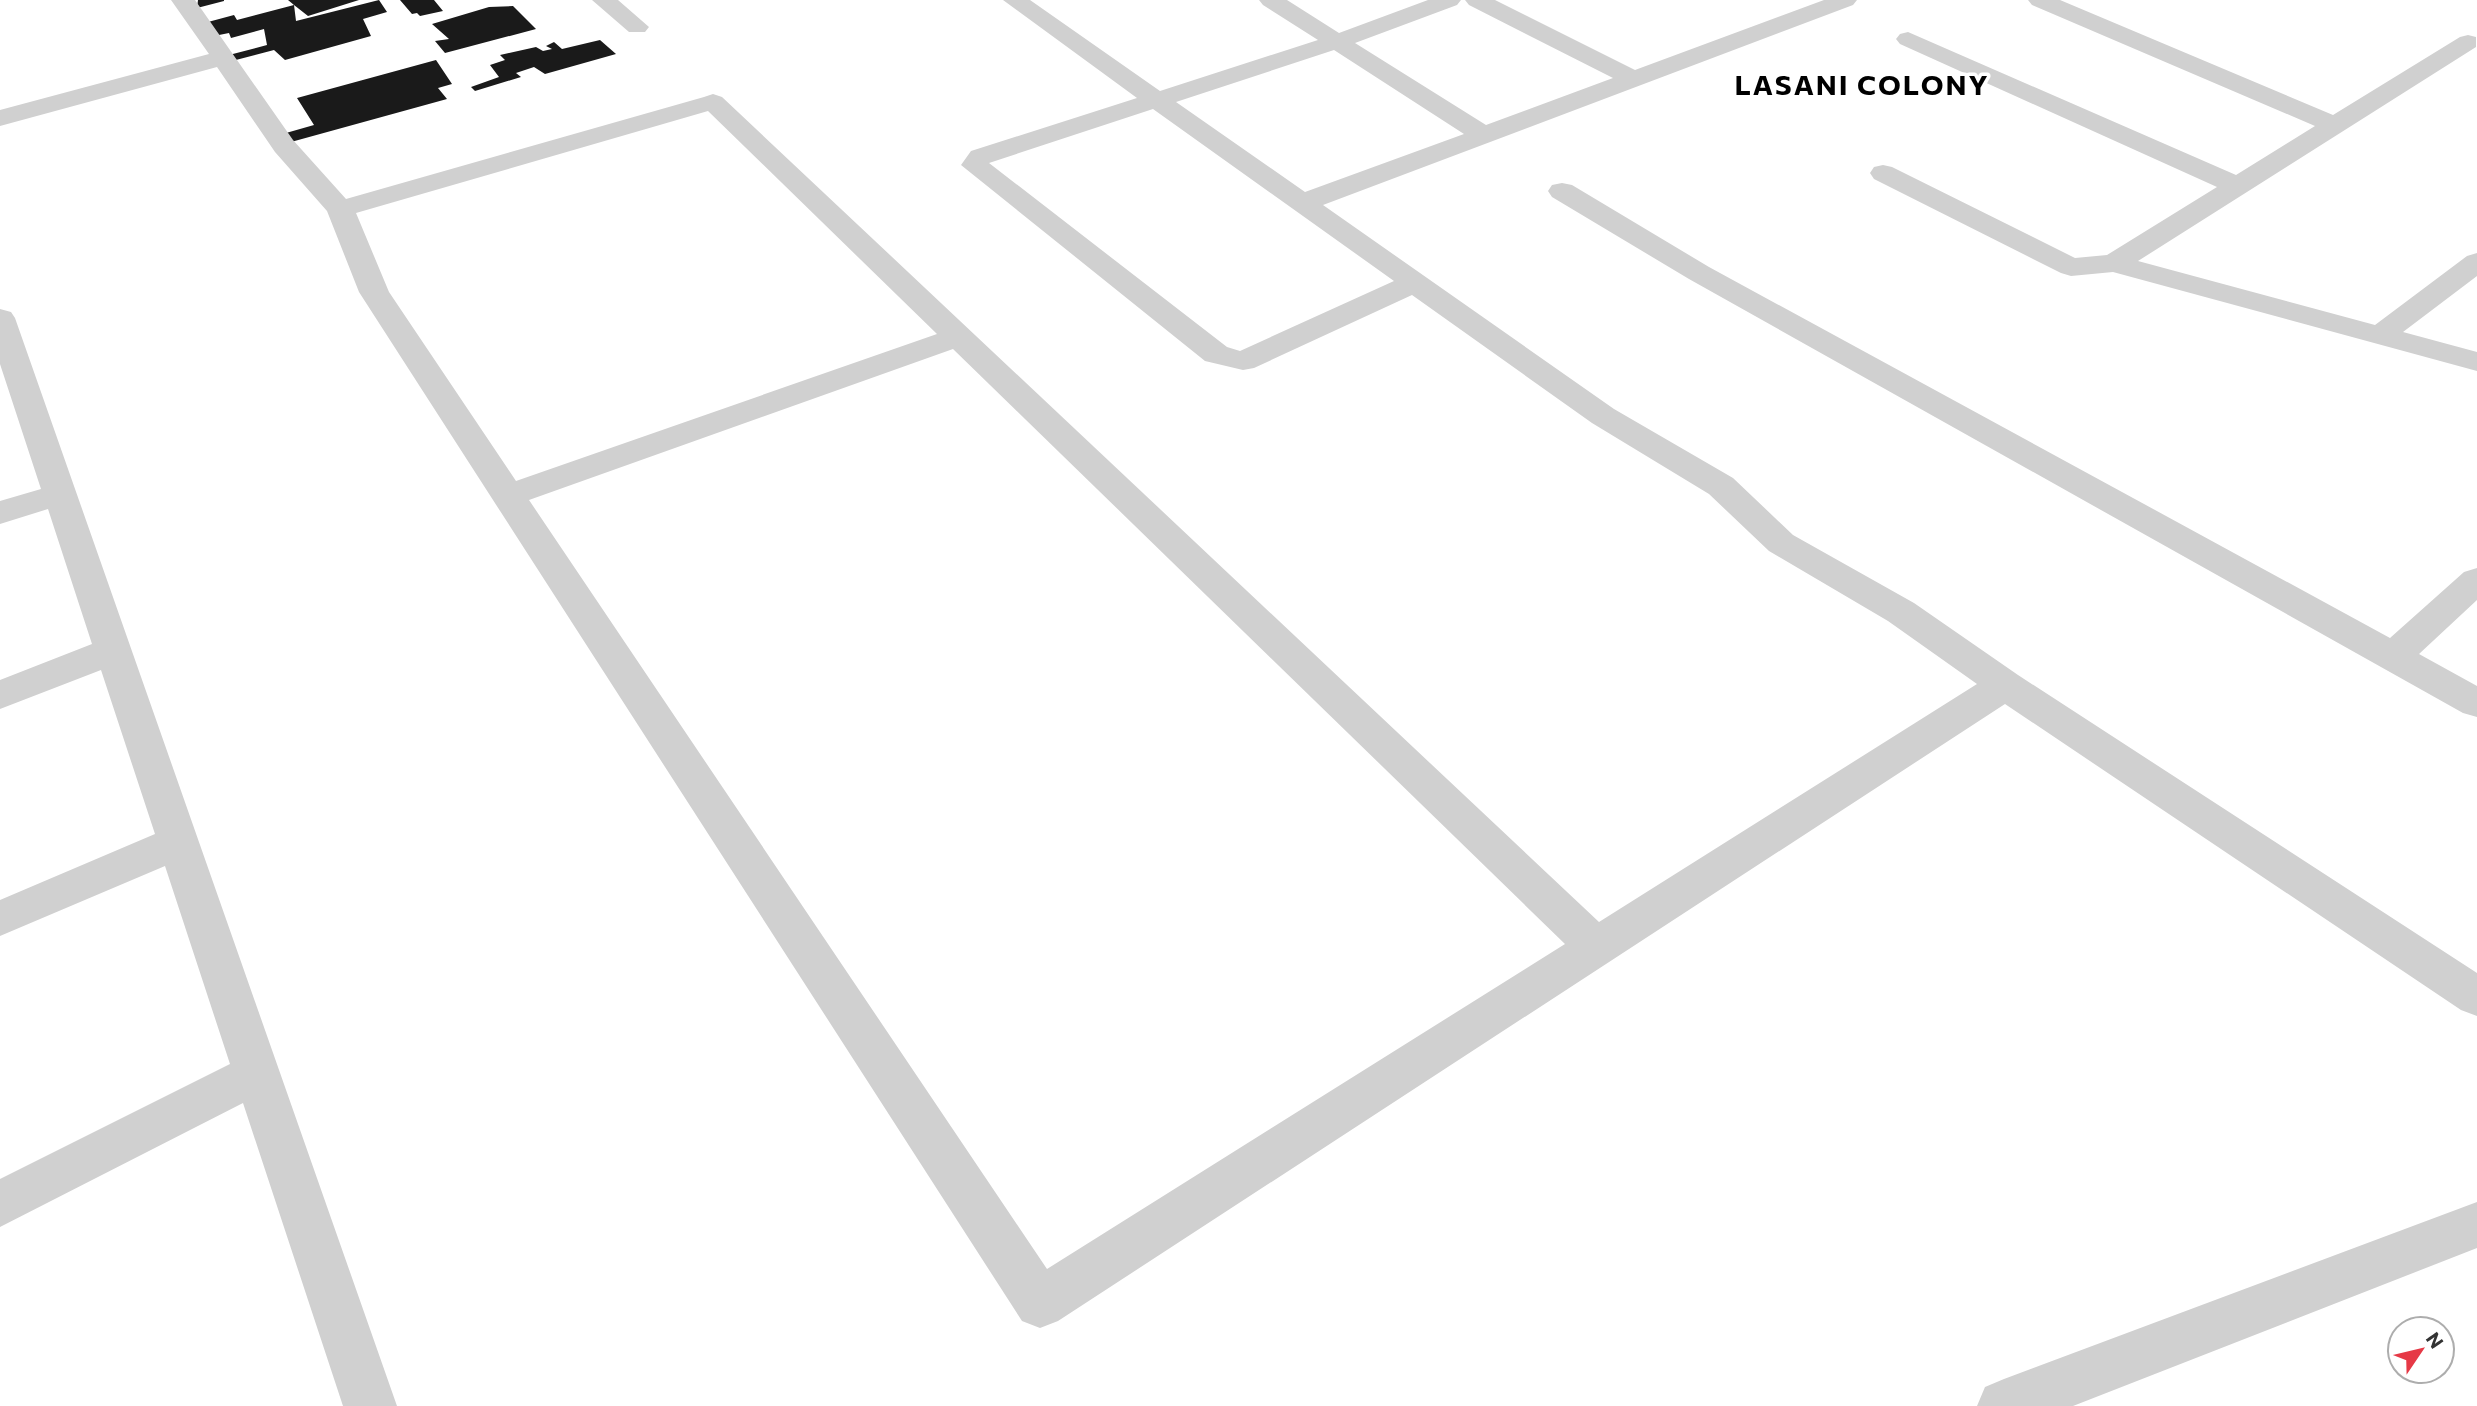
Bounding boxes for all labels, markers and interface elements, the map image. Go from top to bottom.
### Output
district label: LASANI COLONY [1734,67,1990,101]
north arrow [2386,1315,2456,1385]
text: N [2422,1328,2449,1352]

